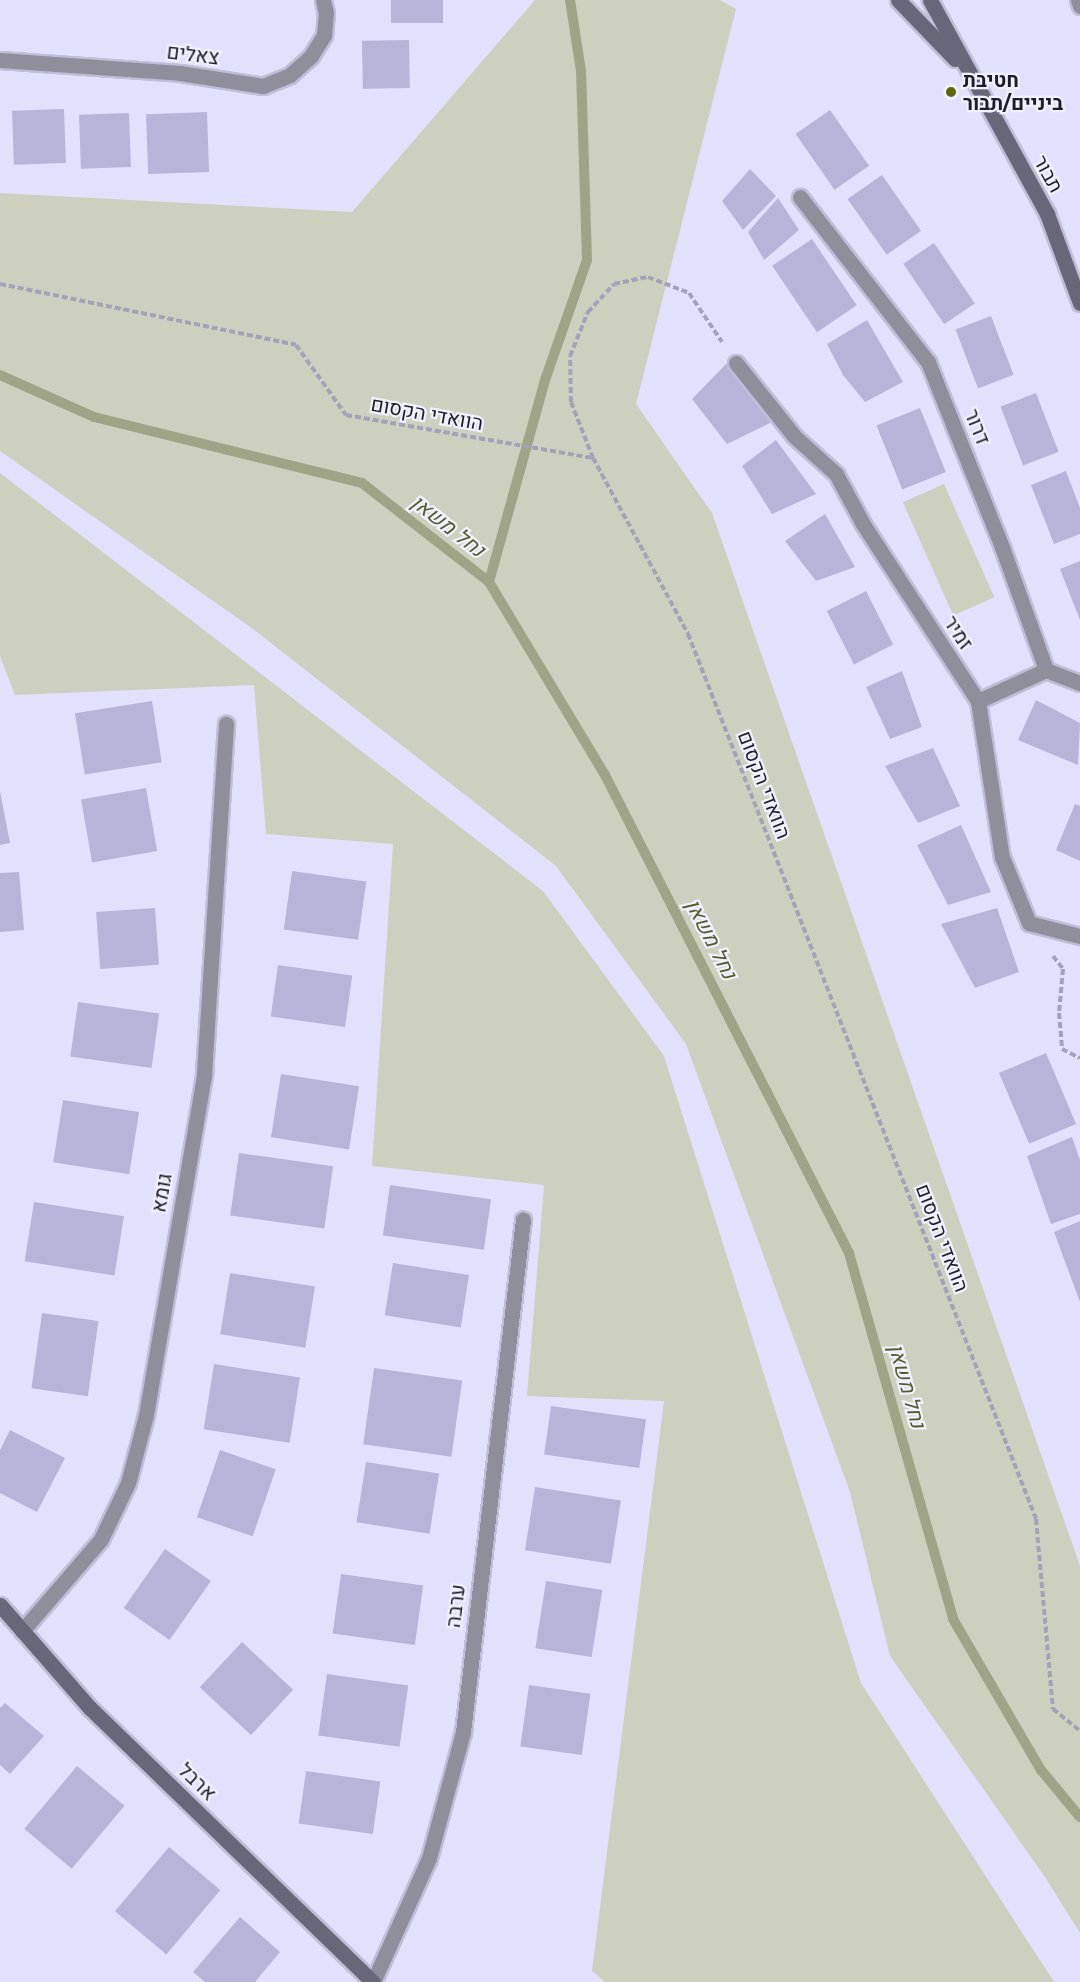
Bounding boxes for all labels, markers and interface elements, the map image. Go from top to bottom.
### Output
street label: צאלים [165,40,221,70]
place label: חטיבת ביניים/תבור [963,68,1063,115]
marker: חטיבת ביניים/תבור [944,85,958,99]
street label: תבור [1028,151,1068,197]
street label: הוואדי הקסום [369,392,485,436]
street label: דרור [959,406,995,448]
water label: נחל משאן [406,490,490,562]
street label: זמיר [938,612,978,654]
street label: הוואדי הקסום [732,728,796,842]
water label: נחל משאן [680,895,742,983]
street label: גומא [147,1172,177,1214]
street label: הוואדי הקסום [910,1181,974,1295]
water label: נחל משאן [883,1341,931,1431]
street label: ערבה [441,1583,471,1629]
street label: ארבל [173,1758,221,1806]

